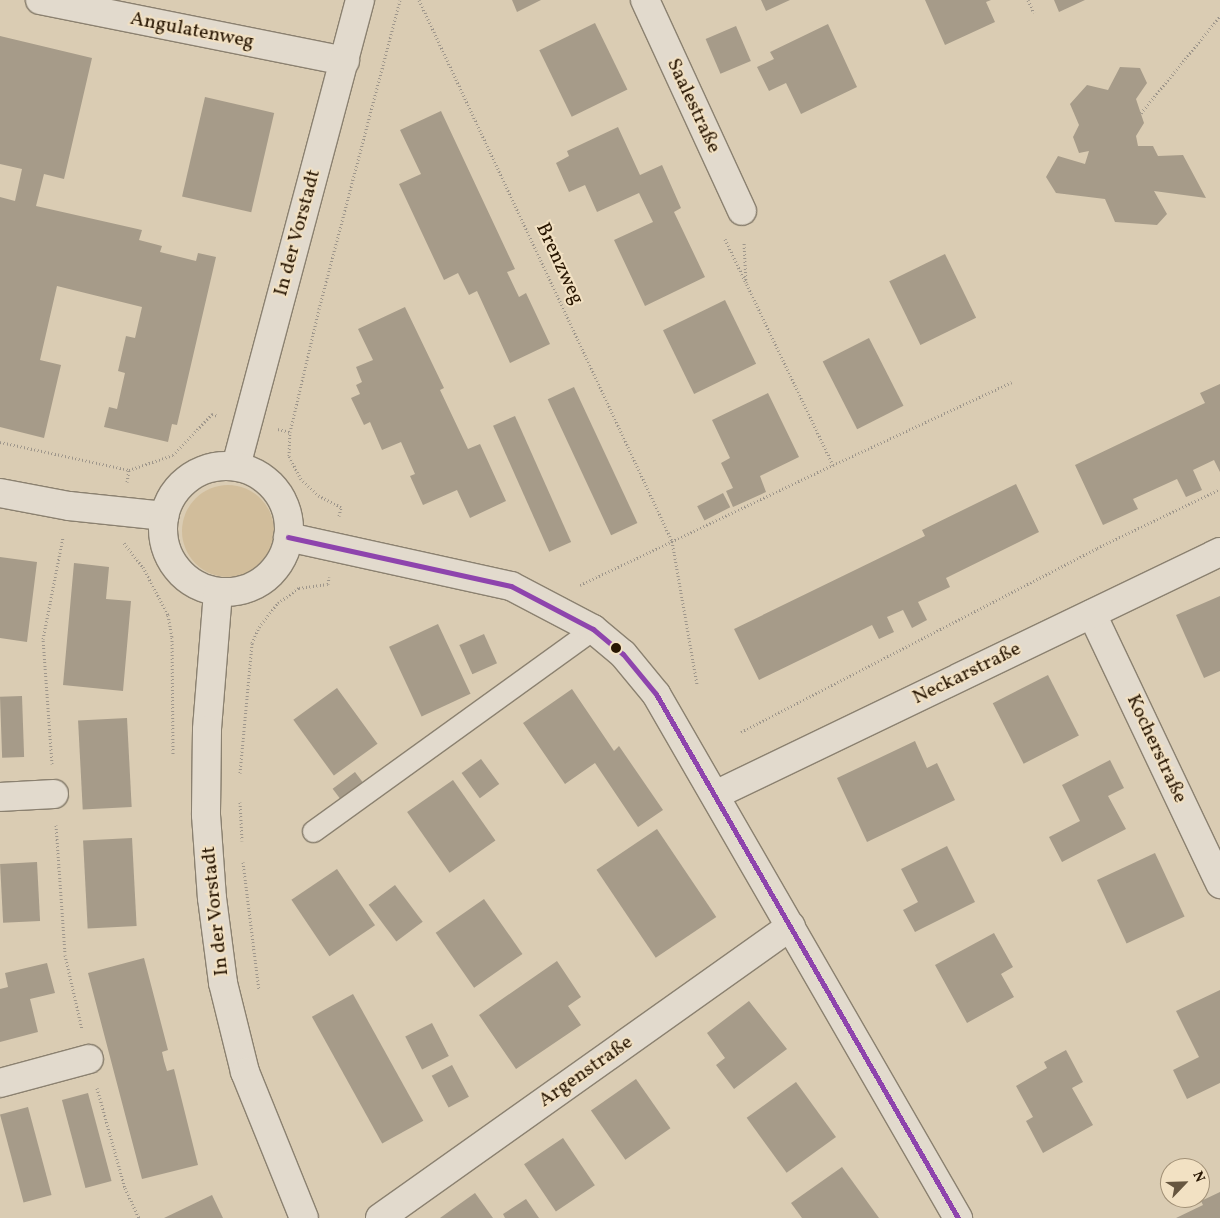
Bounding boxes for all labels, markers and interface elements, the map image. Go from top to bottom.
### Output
street label: Angulatenweg [128,7,256,55]
street label: Saalestraße [661,55,725,157]
street label: In der Vorstadt [269,167,327,299]
street label: Brenzweg [530,219,588,309]
street label: Neckarstraße [909,637,1025,711]
unlabelled marker [611,643,621,653]
street label: Kocherstraße [1120,691,1192,807]
street label: In der Vorstadt [197,845,235,977]
street label: Argenstraße [534,1031,638,1113]
north arrow [1160,1158,1210,1208]
text: N [1187,1169,1209,1186]

